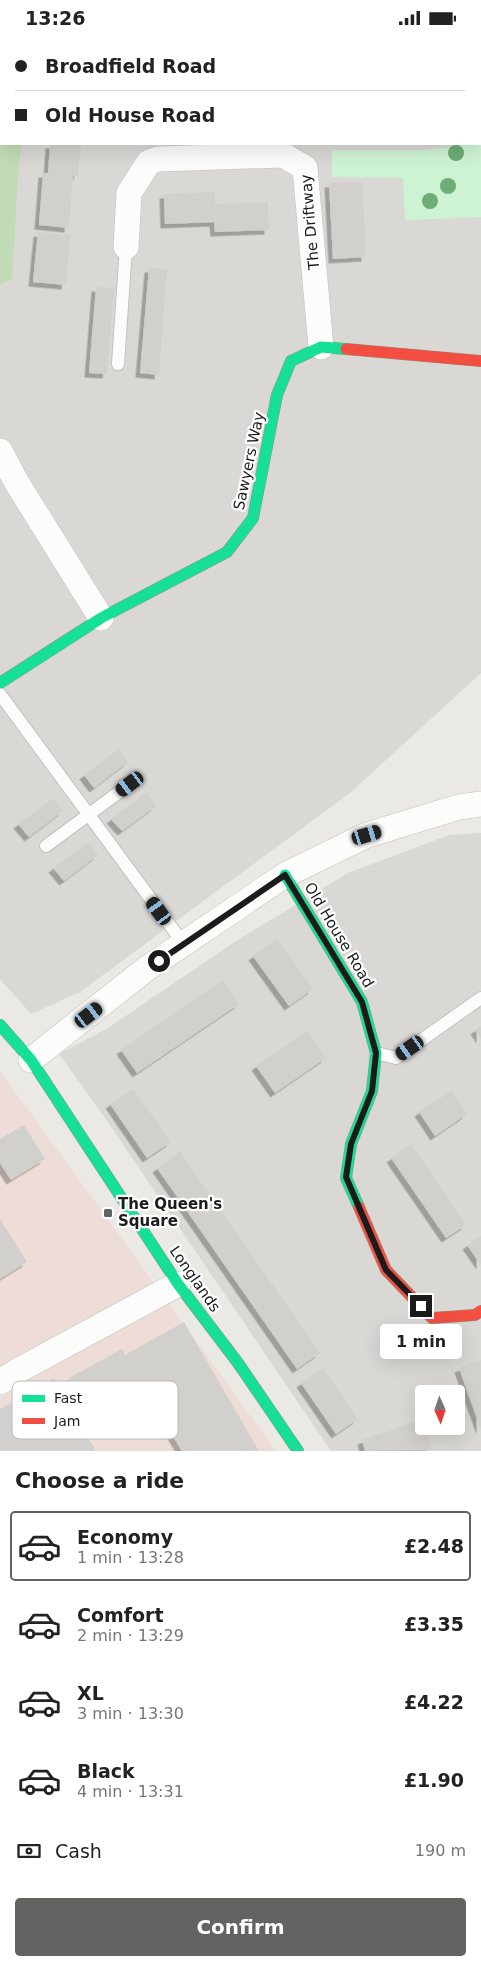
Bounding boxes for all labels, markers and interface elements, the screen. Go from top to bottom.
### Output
text: 13:26 [25,7,85,29]
text: Broadfield Road [45,55,216,77]
text: Old House Road [45,104,215,126]
street label: The Driftway [297,173,323,271]
street label: Sawyers Way [230,410,268,512]
car [113,769,146,799]
car [350,823,383,847]
street label: Old House Road [300,879,378,991]
car [144,894,173,928]
route start [148,950,170,972]
car [72,1000,105,1030]
car [393,1033,426,1063]
place label: The Queen's Square [118,1195,222,1230]
marker: The Queen's Square [102,1207,114,1219]
street label: Longlands [166,1242,224,1316]
route end [410,1295,432,1317]
callout: 1 min [380,1323,462,1359]
text: 1 min [396,1332,446,1351]
legend [12,1381,178,1439]
north arrow [415,1385,465,1435]
map controls [415,1385,465,1435]
text: Fast [54,1390,83,1406]
text: Jam [53,1413,80,1429]
text: Choose a ride [15,1468,184,1493]
icon: car [17,1524,62,1569]
text: Economy [77,1526,173,1548]
text: £2.48 [404,1535,464,1557]
text: 1 min · 13:28 [77,1548,184,1567]
icon: car [17,1602,62,1647]
text: Comfort [77,1604,164,1626]
text: £3.35 [404,1613,464,1635]
text: 2 min · 13:29 [77,1626,184,1645]
icon: car [17,1680,62,1725]
text: XL [77,1682,104,1704]
text: £4.22 [404,1691,464,1713]
text: 3 min · 13:30 [77,1704,184,1723]
icon: car [17,1758,62,1803]
text: Black [77,1760,135,1782]
text: £1.90 [404,1769,464,1791]
text: 4 min · 13:31 [77,1782,184,1801]
icon: cash [15,1837,43,1865]
text: Cash [55,1840,102,1862]
text: 190 m [415,1841,466,1860]
button: Confirm [15,1898,466,1956]

